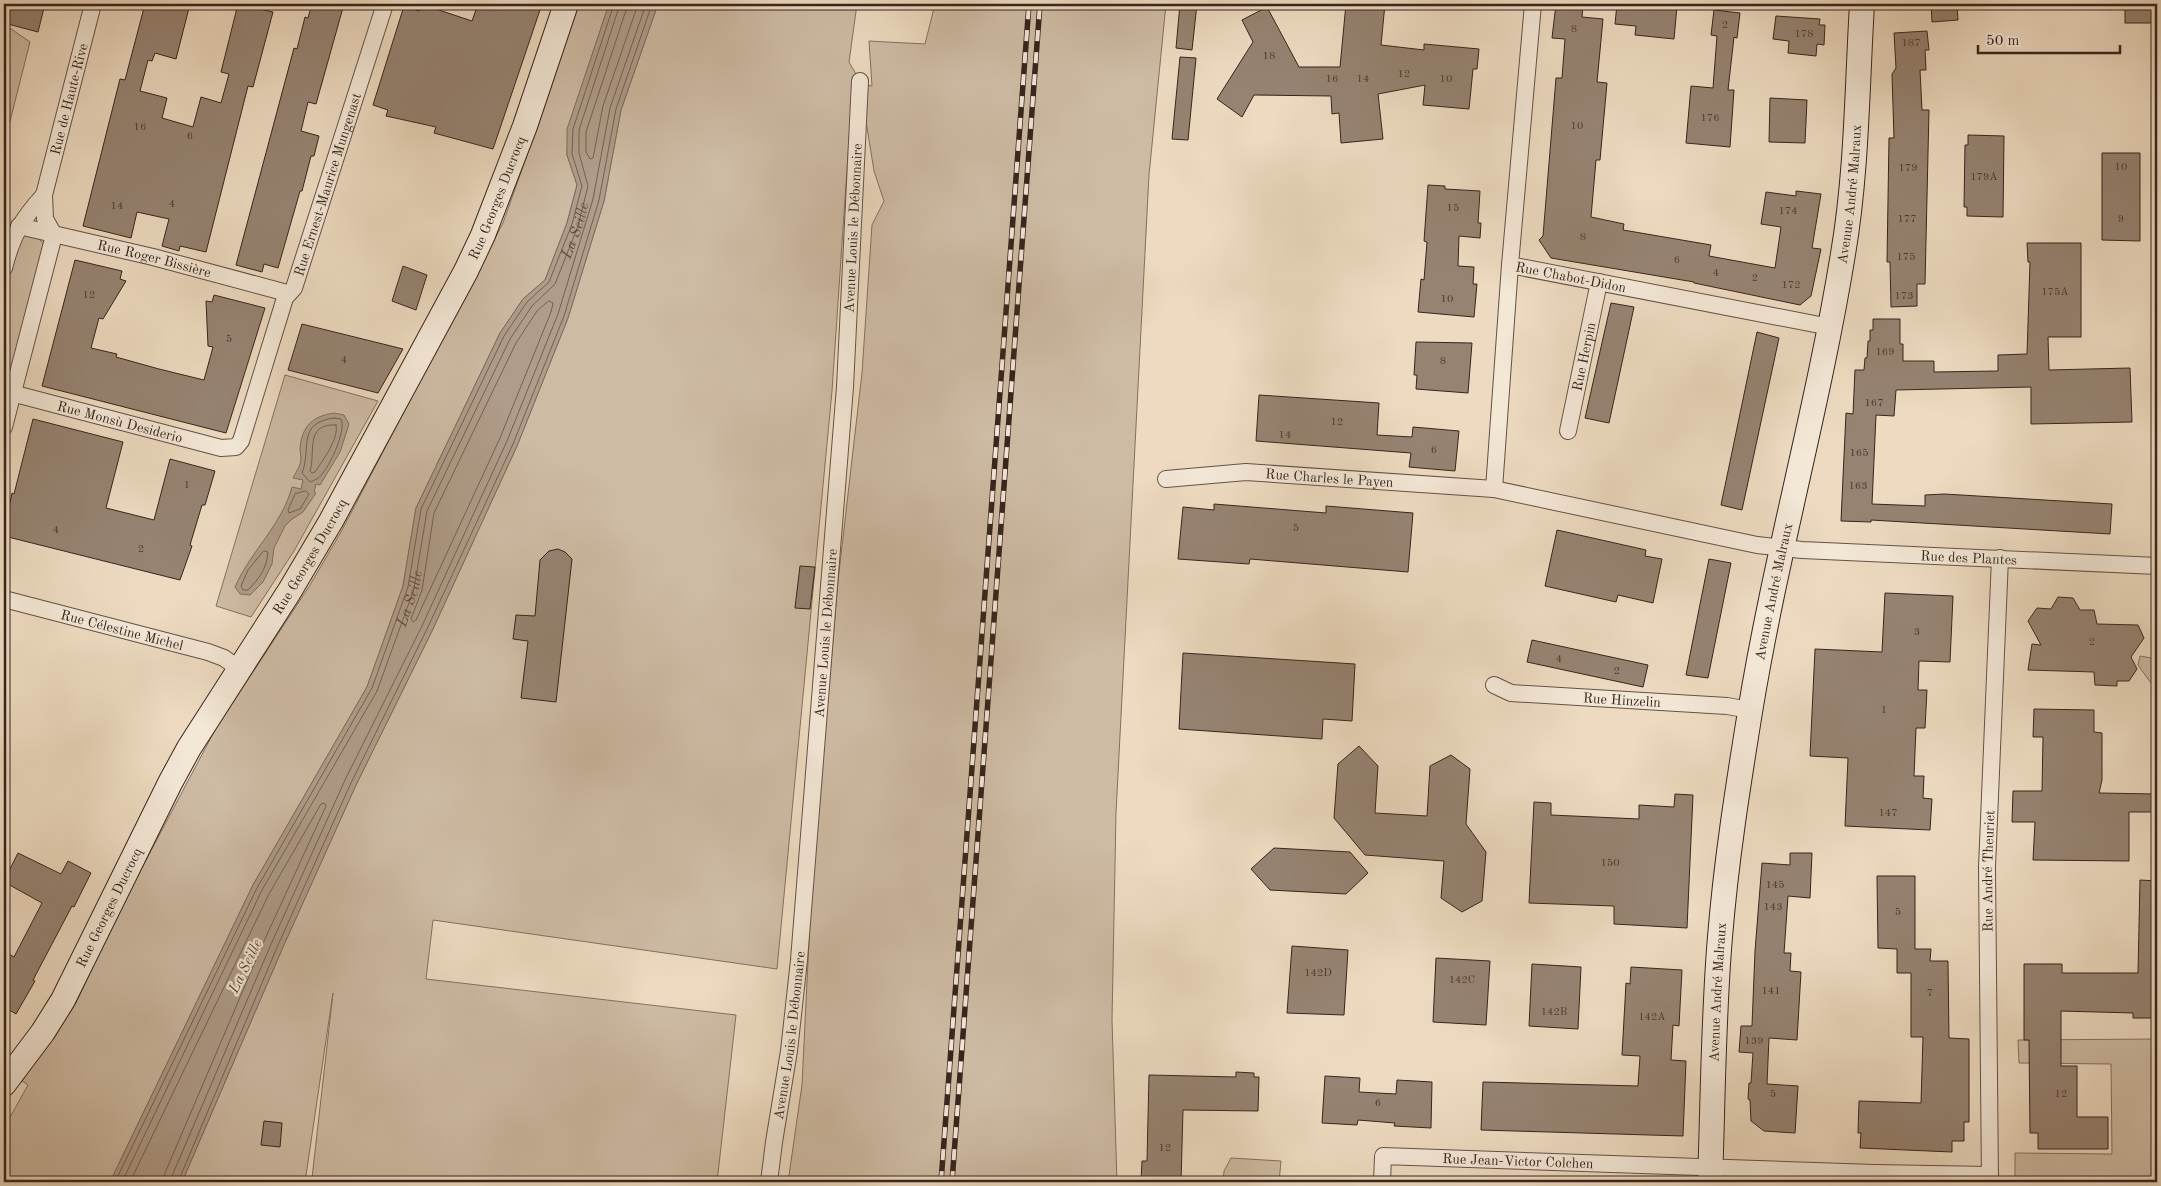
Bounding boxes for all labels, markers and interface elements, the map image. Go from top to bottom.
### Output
house number: 2 [1722,20,1728,31]
scale bar [1978,22,2121,54]
house number: 8 [1571,24,1577,35]
house number: 178 [1794,29,1814,40]
text: 50 m [1986,34,2020,49]
house number: 187 [1901,38,1921,49]
street label: Rue de Haute-Rive [49,42,91,156]
house number: 18 [1263,51,1275,62]
house number: 12 [1398,69,1410,80]
house number: 16 [1326,74,1338,85]
house number: 14 [1357,74,1369,85]
house number: 10 [1440,74,1452,85]
street label: Rue Ernest-Maurice Mungenast [292,91,364,278]
house number: 176 [1700,113,1720,124]
house number: 10 [1571,121,1583,132]
house number: 16 [134,122,146,133]
street label: Avenue André Malraux [1836,124,1864,265]
house number: 6 [187,131,193,142]
street label: Rue Georges Ducrocq [466,134,528,262]
street label: Avenue Louis le Débonnaire [843,143,865,313]
house number: 10 [2115,162,2127,173]
house number: 179 [1898,163,1918,174]
house number: 179A [1970,172,1998,183]
house number: 4 [169,199,175,210]
house number: 14 [111,201,123,212]
water label: La Seille [560,201,593,262]
house number: 15 [1447,203,1459,214]
house number: 174 [1778,206,1798,217]
house number: 177 [1897,214,1917,225]
house number: 9 [2118,214,2124,225]
house number: 8 [1580,232,1586,243]
street label: Rue Roger Bissière [96,238,212,280]
house number: 175 [1896,252,1916,263]
house number: 6 [1674,255,1680,266]
street label: Rue Chabot-Didon [1514,260,1628,295]
house number: 4 [1713,268,1719,279]
house number: 2 [1752,273,1758,284]
house number: 172 [1781,280,1801,291]
house number: 175A [2041,287,2069,298]
house number: 12 [83,290,95,301]
house number: 173 [1894,291,1914,302]
house number: 10 [1441,294,1453,305]
street label: Rue Herpin [1571,321,1599,392]
house number: 5 [226,334,232,345]
house number: 169 [1875,347,1895,358]
house number: 4 [341,355,347,366]
house number: 8 [1440,356,1446,367]
house number: 167 [1864,398,1884,409]
street label: Rue Monsù Desiderio [56,399,184,446]
house number: 12 [1331,417,1343,428]
house number: 14 [1279,430,1291,441]
house number: 6 [1431,445,1437,456]
house number: 165 [1849,448,1869,459]
street label: Rue Charles le Payen [1265,467,1394,490]
house number: 1 [184,480,190,491]
house number: 163 [1848,481,1868,492]
street label: Rue Georges Ducrocq [271,497,350,617]
street label: Avenue André Malraux [1753,522,1795,662]
house number: 5 [1293,523,1299,534]
house number: 4 [53,525,59,536]
house number: 2 [138,544,144,555]
street label: Avenue Louis le Débonnaire [812,548,840,718]
street label: Rue des Plantes [1920,549,2017,568]
water label: La Seille [395,570,426,630]
street label: Rue Célestine Michel [59,608,185,653]
house number: 3 [1914,627,1920,638]
house number: 2 [2089,637,2095,648]
house number: 4 [1556,654,1562,665]
house number: 2 [1614,666,1620,677]
street label: Rue Hinzelin [1583,691,1662,710]
house number: 1 [1881,705,1887,716]
house number: 147 [1878,808,1898,819]
street label: Rue André Theuriet [1981,810,1997,932]
street label: Rue Georges Ducrocq [74,846,145,970]
house number: 150 [1600,858,1620,869]
house number: 145 [1765,880,1785,891]
house number: 143 [1763,902,1783,913]
house number: 5 [1895,907,1901,918]
street label: Avenue André Malraux [1707,922,1729,1062]
water label: La Seille [227,937,266,997]
street label: Avenue Louis le Débonnaire [772,951,808,1121]
house number: 142D [1304,968,1332,979]
house number: 142C [1449,975,1475,986]
house number: 141 [1761,986,1781,997]
house number: 7 [1927,988,1933,999]
house number: 142B [1541,1007,1567,1018]
house number: 142A [1638,1012,1666,1023]
house number: 139 [1744,1036,1764,1047]
house number: 5 [1770,1089,1776,1100]
house number: 12 [2055,1089,2067,1100]
house number: 6 [1375,1098,1381,1109]
house number: 12 [1159,1143,1171,1154]
street label: Rue Jean-Victor Colchen [1442,1152,1594,1171]

